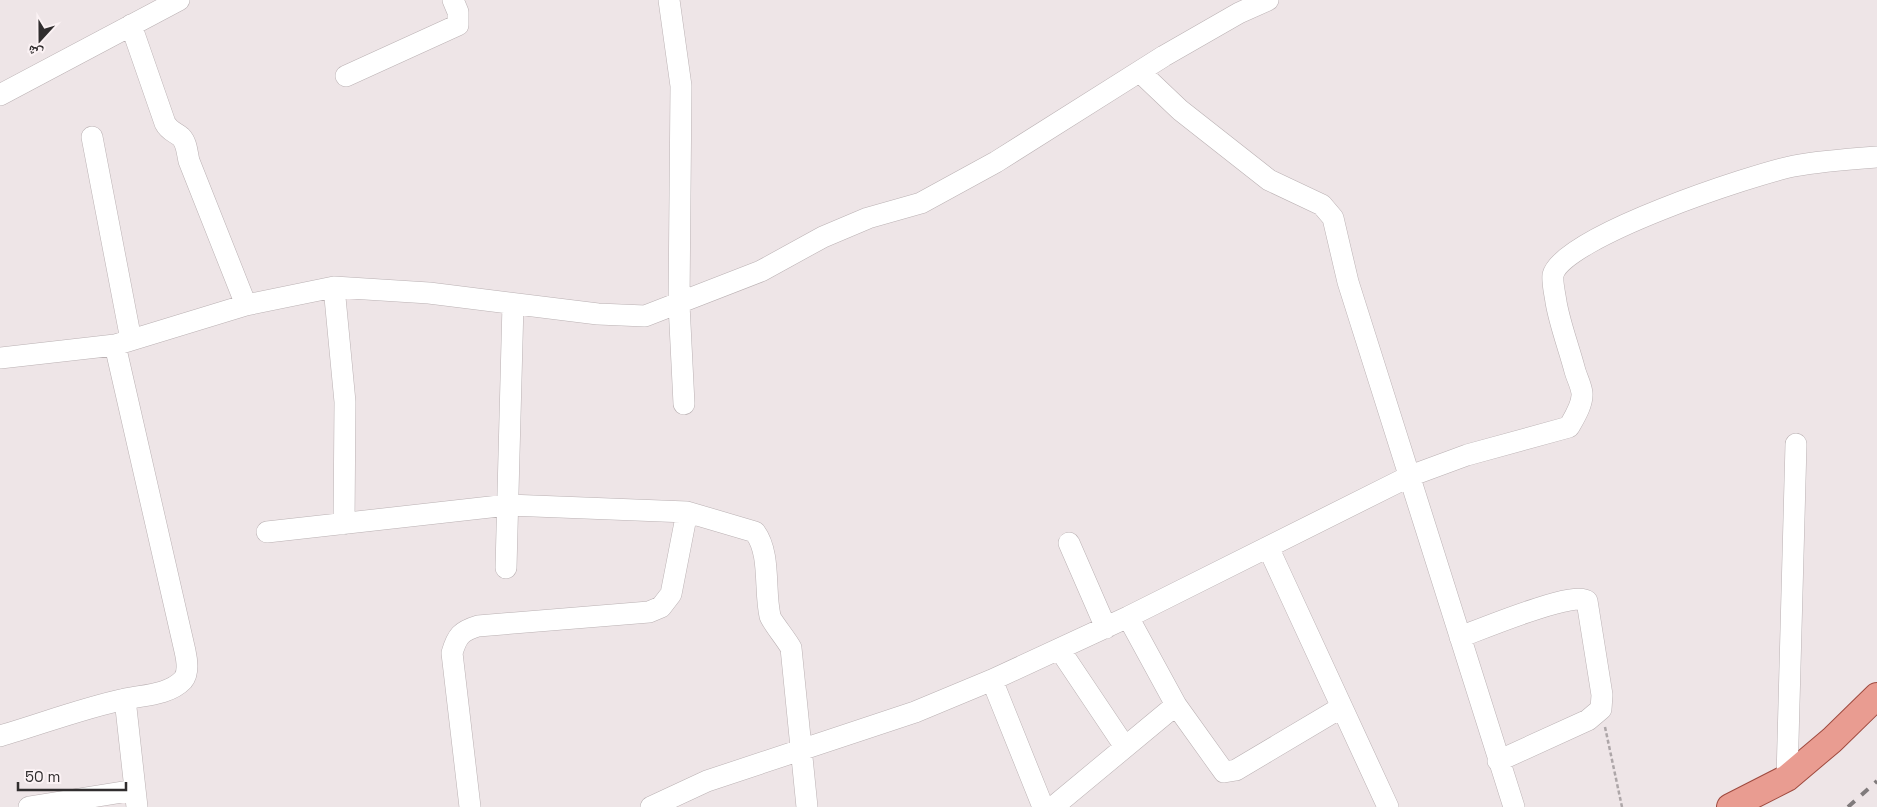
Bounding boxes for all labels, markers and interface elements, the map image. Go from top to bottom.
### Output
north arrow [15,15,65,65]
text: ش [25,41,46,63]
scale bar [18,760,125,792]
text: 50 m [25,767,60,786]

